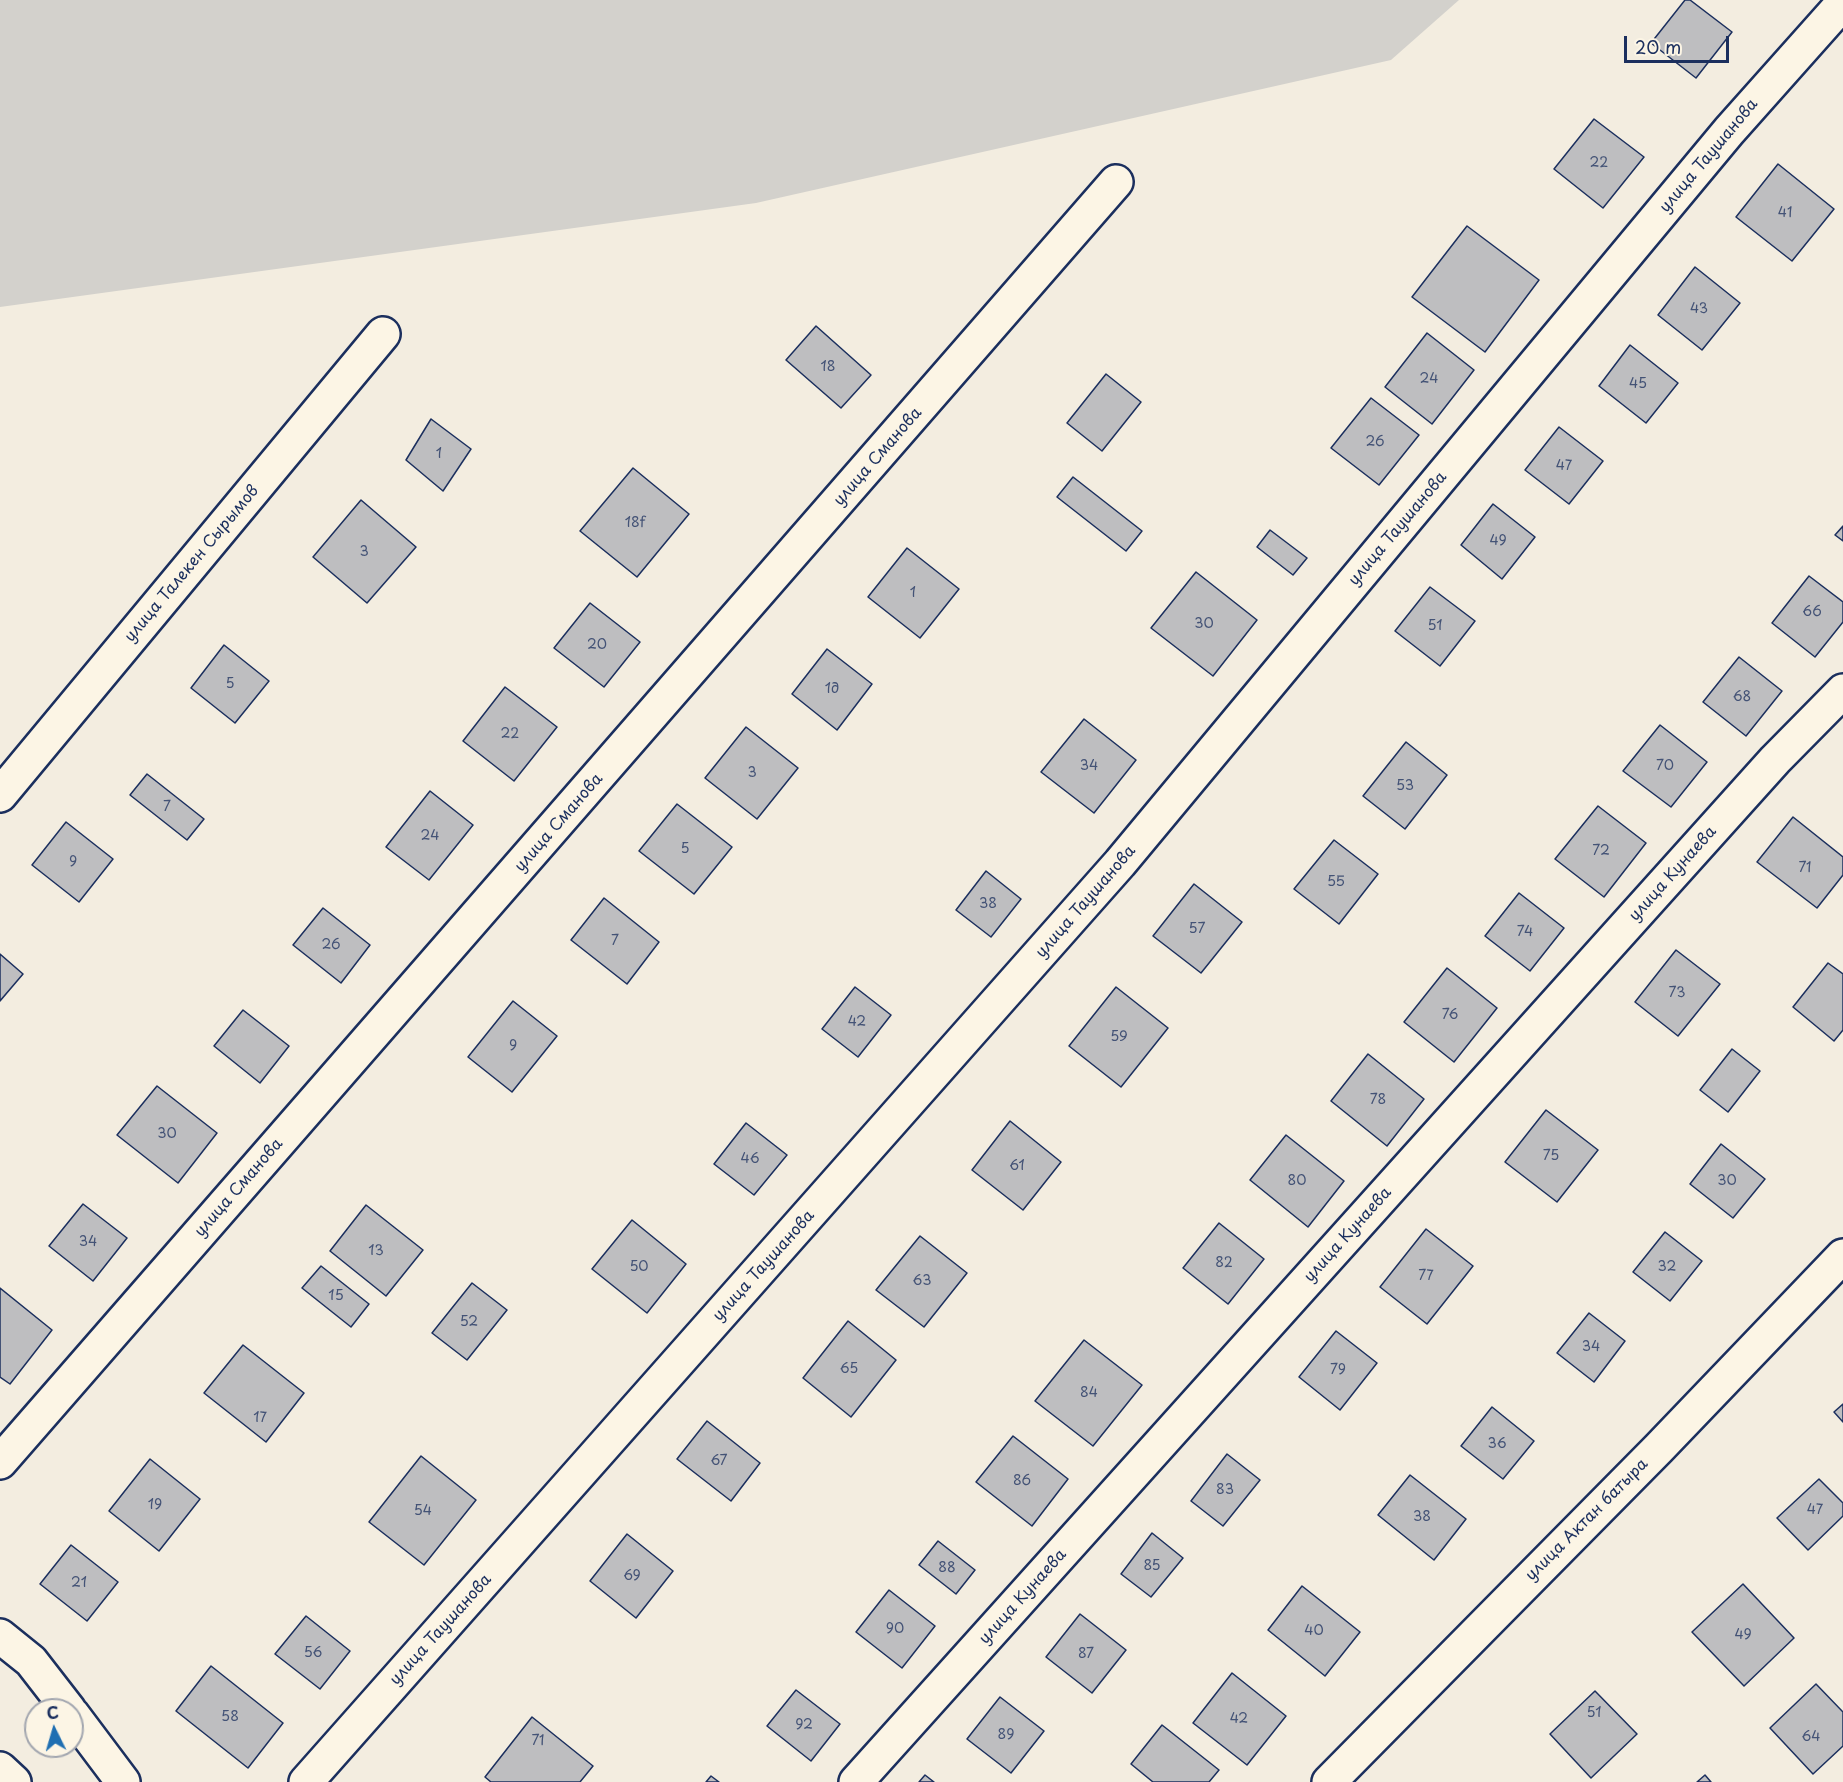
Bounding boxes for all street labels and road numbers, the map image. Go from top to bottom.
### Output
street label: улица Таушанова [1656,95,1762,217]
street label: улица Сманова [830,404,926,510]
street label: улица Таушанова [1345,468,1451,590]
street label: улица Талекен Сырымов [121,482,263,646]
street label: улица Сманова [511,770,607,876]
street label: улица Кунаева [1625,823,1721,925]
street label: улица Таушанова [1032,842,1140,962]
street label: улица Сманова [191,1135,287,1241]
street label: улица Кунаева [1300,1184,1396,1286]
street label: улица Таушанова [709,1207,819,1325]
street label: улица Актан батыра [1522,1455,1652,1585]
street label: улица Кунаева [975,1546,1071,1648]
street label: улица Таушанова [386,1571,496,1689]

